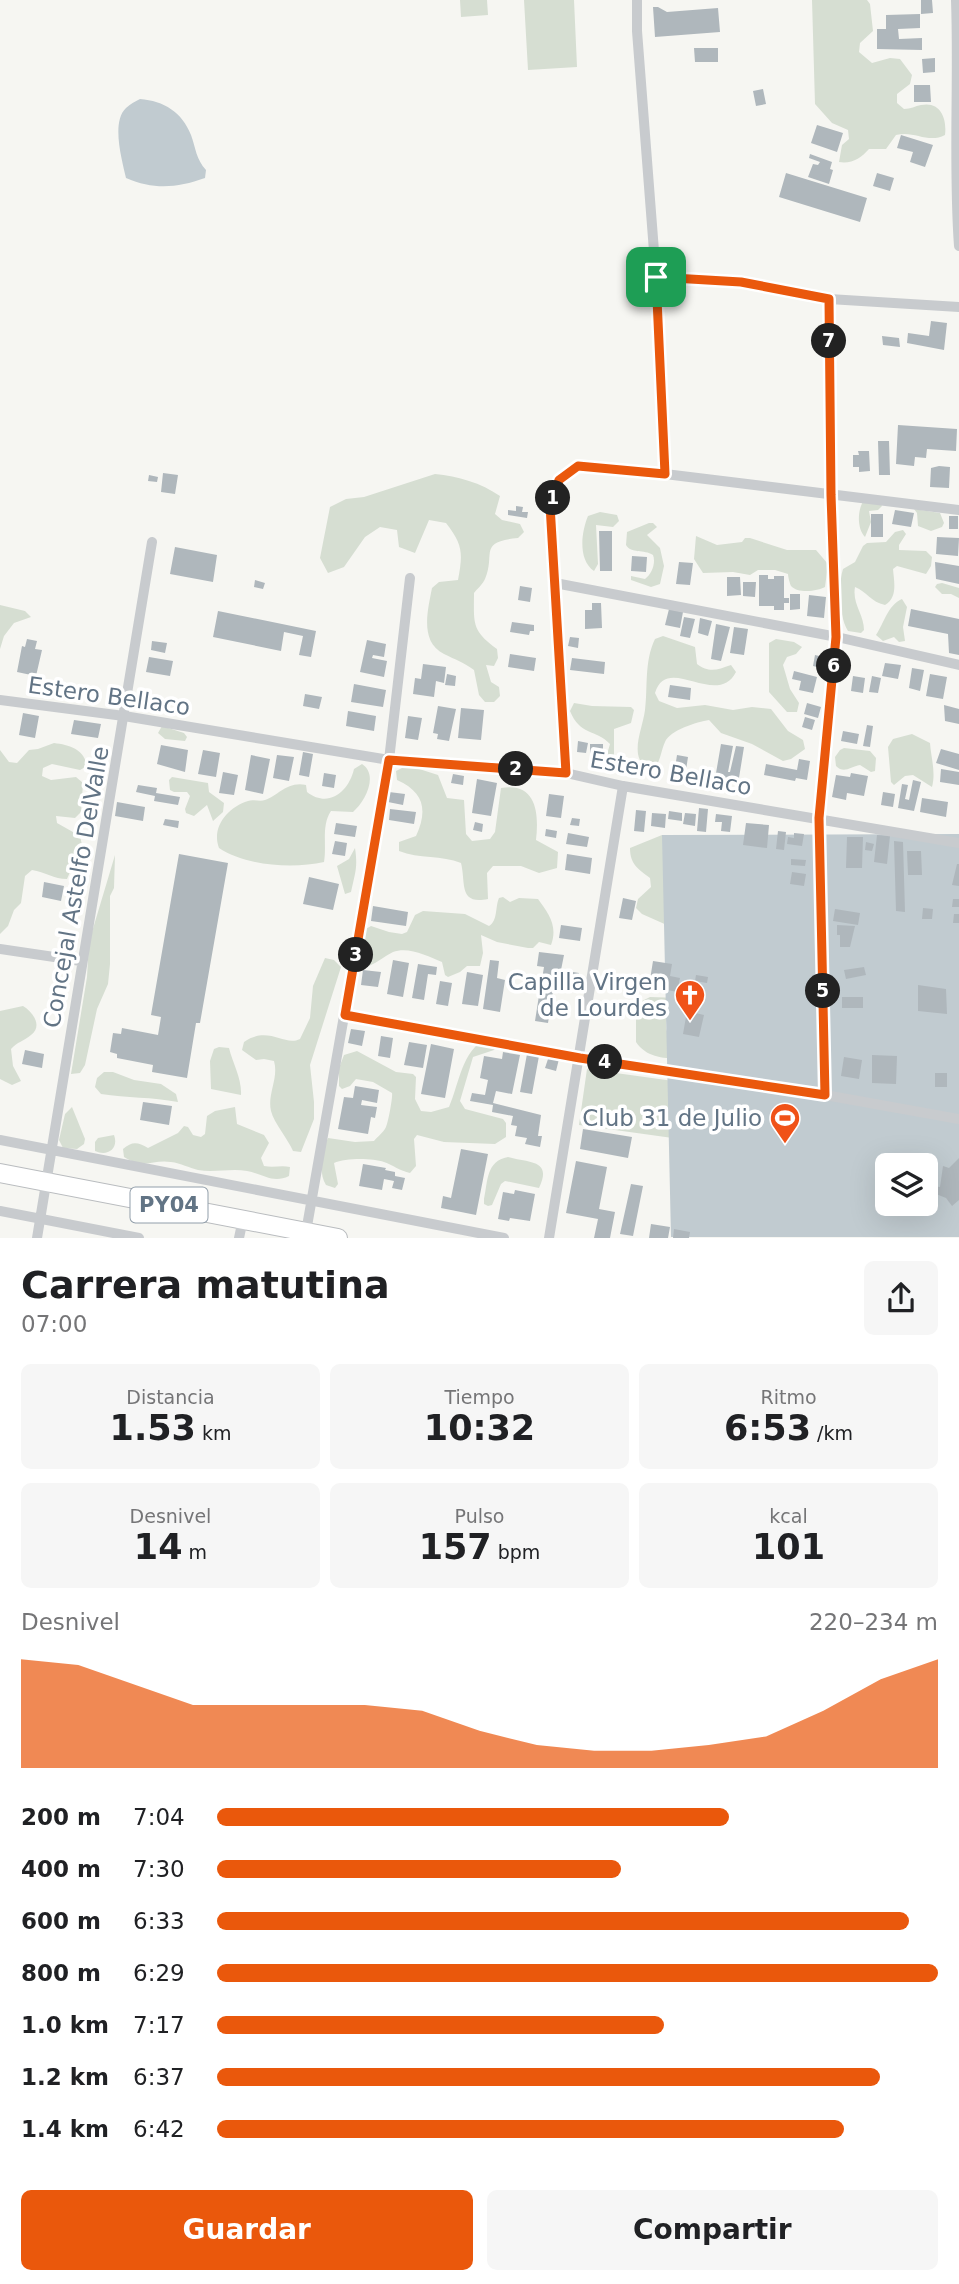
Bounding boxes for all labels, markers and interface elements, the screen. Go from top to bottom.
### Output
pin [626,247,686,307]
icon: arrive [637,258,675,296]
pin: 7 [812,324,846,358]
text: 7 [822,329,835,351]
pin: 1 [536,480,570,516]
text: 1 [546,486,559,508]
pin: 6 [816,648,852,684]
text: 6 [827,654,840,676]
street label: Estero Bellaco [26,672,192,720]
street label: Concejal Astelfo DelValle [38,744,114,1030]
street label: Estero Bellaco [588,746,754,800]
pin: 2 [498,752,534,786]
text: 2 [509,757,522,779]
pin: 3 [338,937,374,972]
text: 3 [349,943,362,965]
place label: Capilla Virgen de Lourdes [508,969,667,1021]
pin: 5 [806,974,840,1009]
church icon: Capilla Virgen de Lourdes [673,978,707,1022]
text: 5 [816,979,829,1001]
pin: 4 [588,1044,622,1080]
text: 4 [598,1050,611,1072]
sports icon: Club 31 de Julio [768,1101,802,1145]
place label: Club 31 de Julio [582,1105,762,1131]
map controls [875,1153,938,1216]
button: layers [875,1153,938,1216]
road number: PY04 [130,1188,208,1222]
button: share [864,1261,938,1335]
text: Carrera matutina [21,1263,390,1307]
text: 07:00 [21,1311,87,1337]
text: Distancia [126,1386,215,1408]
text: Tiempo [444,1386,515,1408]
text: Ritmo [760,1386,817,1408]
text: 1.53 [110,1408,196,1448]
text: 10:32 [424,1408,535,1448]
text: 6:53 [724,1408,811,1448]
text: km [196,1422,231,1444]
text: /km [811,1422,853,1444]
text: Desnivel [130,1505,211,1527]
text: Pulso [455,1505,504,1527]
text: kcal [769,1505,808,1527]
text: 14 [134,1527,183,1567]
text: 157 [419,1527,492,1567]
text: 101 [752,1527,825,1567]
text: m [183,1541,207,1563]
text: bpm [492,1541,540,1563]
text: Desnivel [21,1609,120,1635]
text: 220–234 m [809,1609,938,1635]
text: 200 m [21,1804,101,1830]
text: 7:04 [133,1804,185,1830]
text: 400 m [21,1856,101,1882]
text: 7:30 [133,1856,185,1882]
text: 600 m [21,1908,101,1934]
text: 6:33 [133,1908,185,1934]
text: 800 m [21,1960,101,1986]
text: 6:29 [133,1960,185,1986]
text: 1.0 km [21,2012,109,2038]
text: 7:17 [133,2012,185,2038]
text: 1.2 km [21,2064,109,2090]
text: 6:37 [133,2064,185,2090]
text: 1.4 km [21,2116,109,2142]
text: 6:42 [133,2116,185,2142]
button: Guardar [21,2190,473,2270]
button: Compartir [487,2190,938,2270]

